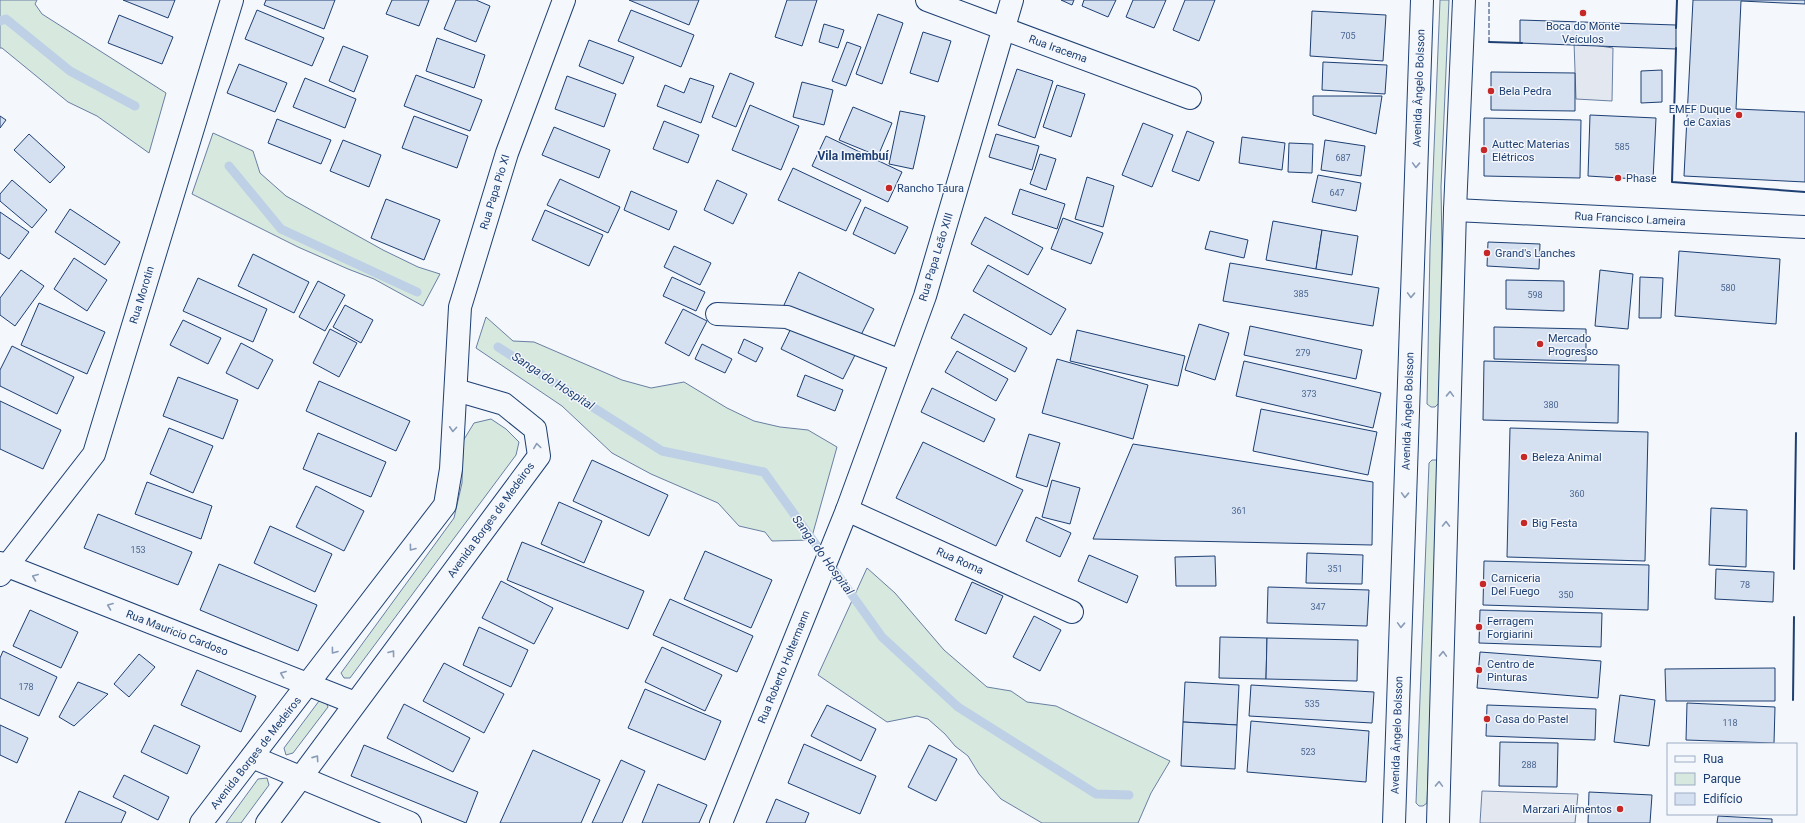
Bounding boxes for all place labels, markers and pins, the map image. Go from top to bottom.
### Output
marker: Boca do Monte Veículos [1578,8,1588,18]
place label: Boca do Monte Veículos [1546,20,1620,46]
place label: Bela Pedra [1499,85,1551,98]
marker: Bela Pedra [1486,86,1496,96]
place label: EMEF Duque de Caxias [1669,103,1731,129]
marker: EMEF Duque de Caxias [1734,110,1744,120]
place label: Auttec Materias Elétricos [1492,138,1570,164]
marker: Auttec Materias Elétricos [1479,145,1489,155]
place label: Phase [1626,172,1657,185]
marker: Phase [1613,173,1623,183]
place label: Rancho Taura [897,182,964,195]
marker: Rancho Taura [884,183,894,193]
place label: Grand's Lanches [1495,247,1576,260]
marker: Grand's Lanches [1482,248,1492,258]
place label: Mercado Progresso [1548,332,1598,358]
marker: Mercado Progresso [1535,339,1545,349]
place label: Beleza Animal [1532,451,1602,464]
marker: Beleza Animal [1519,452,1529,462]
place label: Big Festa [1532,517,1578,530]
marker: Big Festa [1519,518,1529,528]
place label: Carniceria Del Fuego [1491,572,1541,598]
marker: Carniceria Del Fuego [1478,579,1488,589]
place label: Ferragem Forgiarini [1487,615,1534,641]
marker: Ferragem Forgiarini [1474,622,1484,632]
place label: Centro de Pinturas [1487,658,1534,684]
marker: Centro de Pinturas [1474,665,1484,675]
place label: Casa do Pastel [1495,713,1568,726]
marker: Casa do Pastel [1482,714,1492,724]
place label: Marzari Alimentos [1523,803,1612,816]
marker: Marzari Alimentos [1615,804,1625,814]

